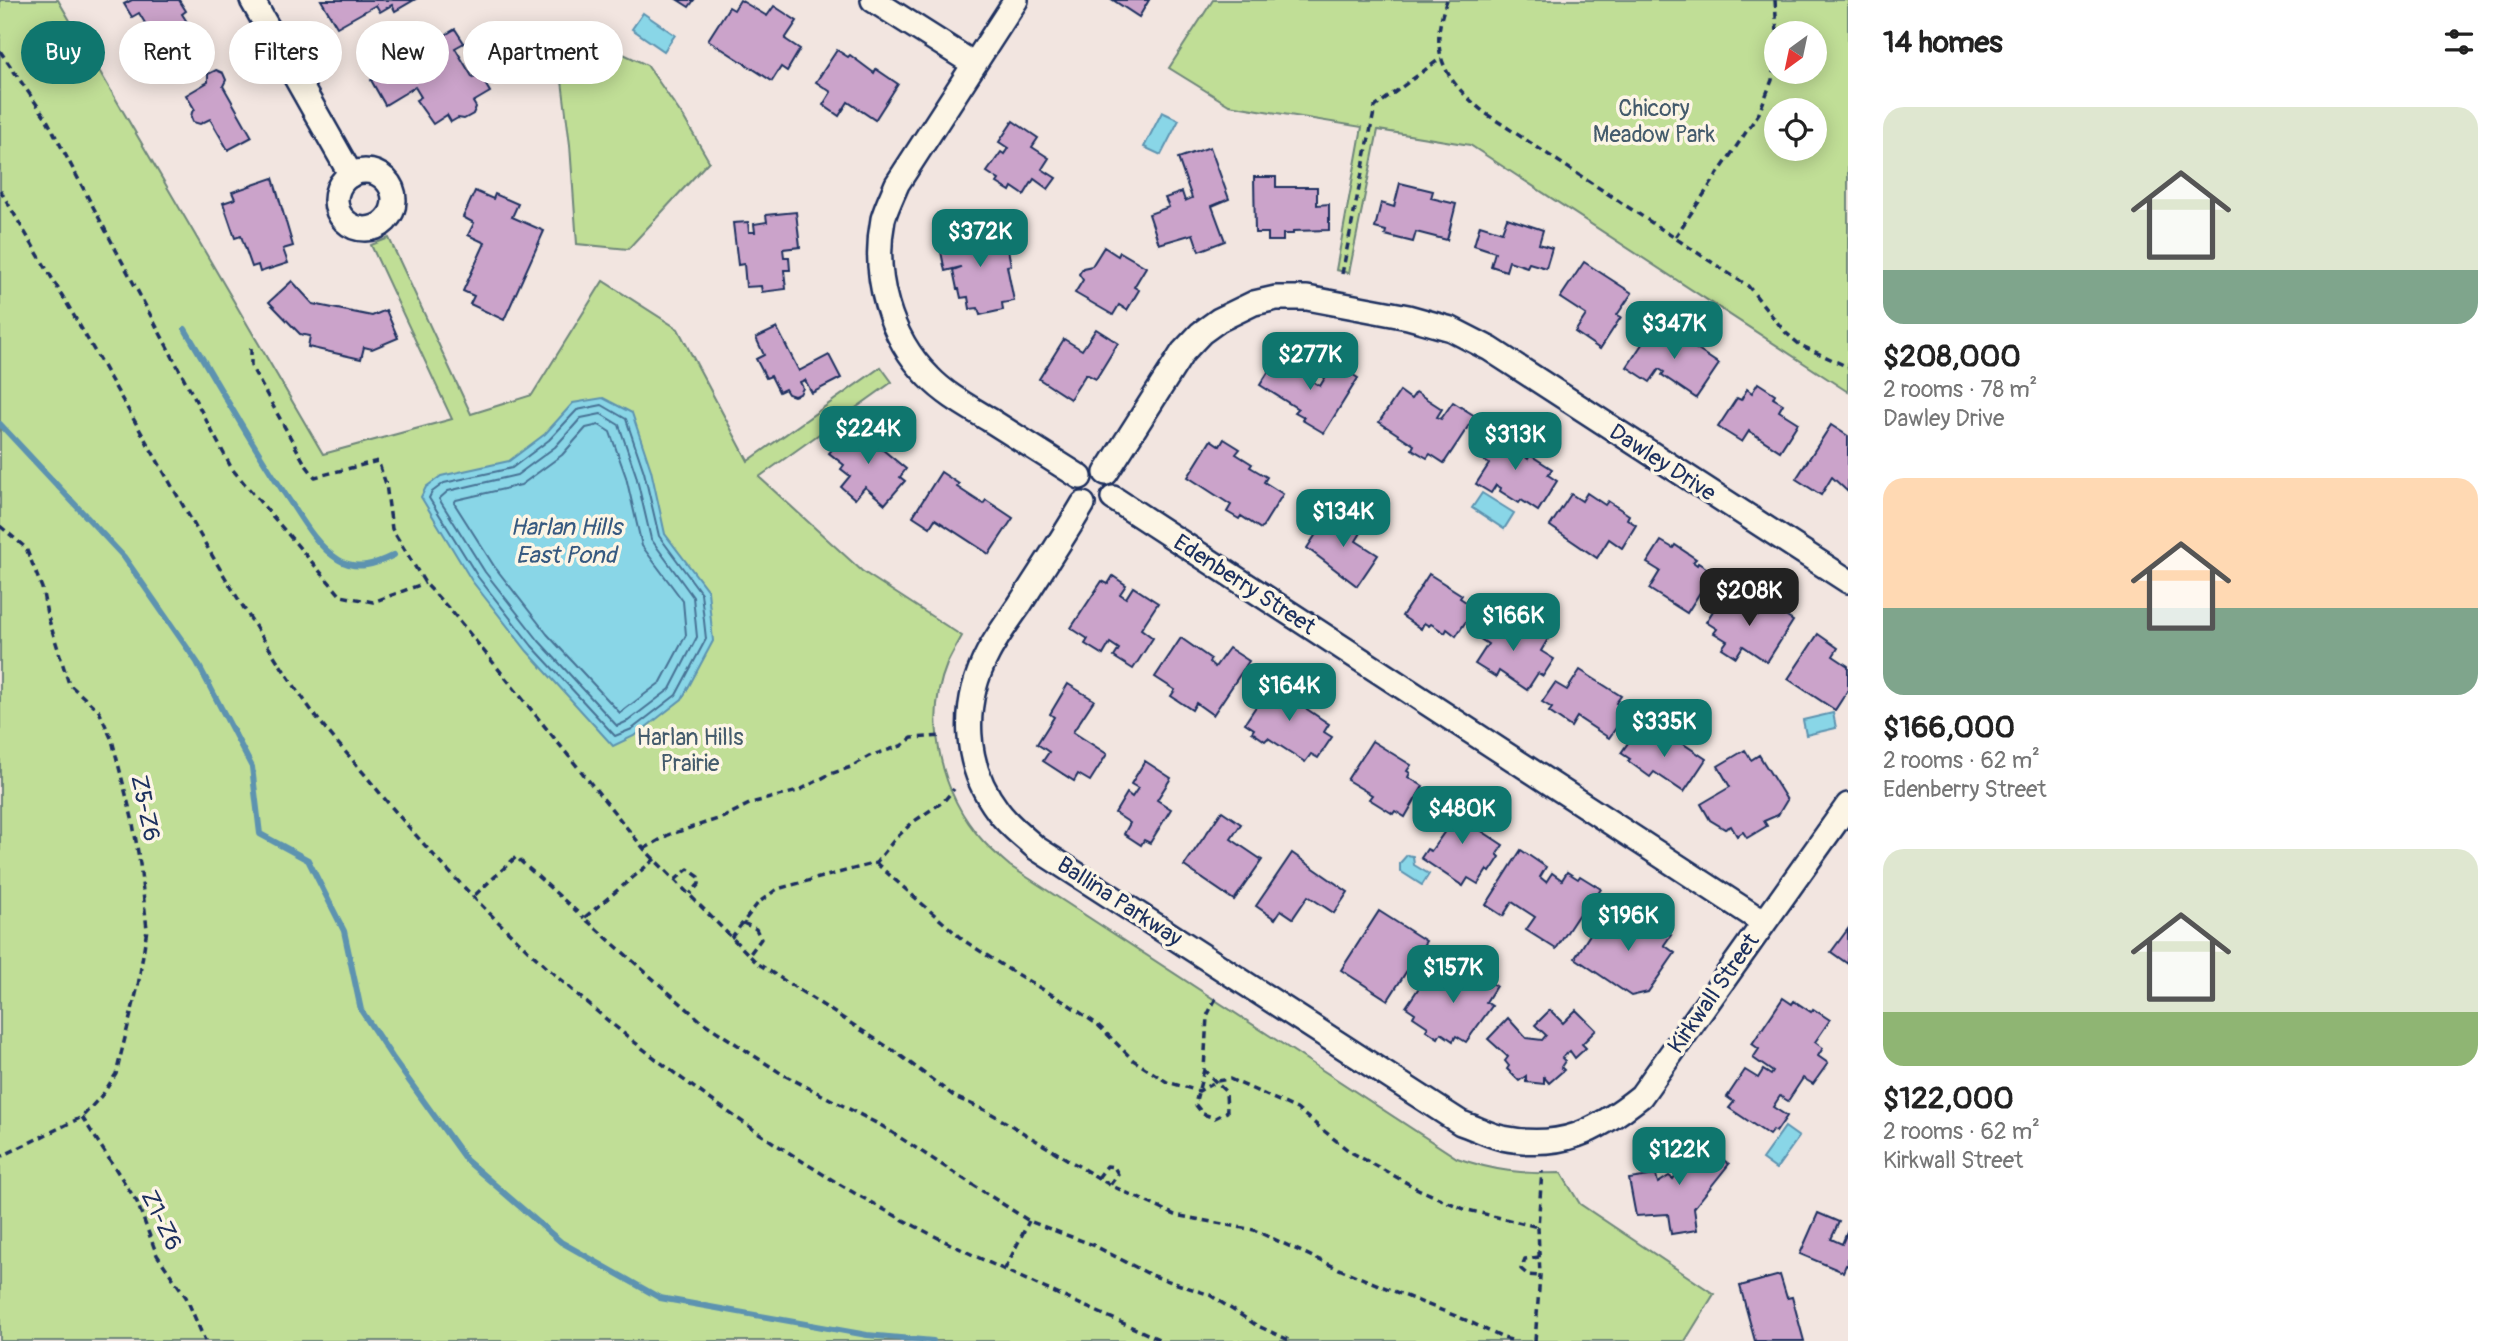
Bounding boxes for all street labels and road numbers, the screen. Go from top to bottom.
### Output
street label: Dawley Drive [1604,417,1722,508]
street label: Edenberry Street [1168,528,1322,642]
street label: Z5-Z6 [124,772,167,844]
street label: Ballina Parkway [1052,850,1188,953]
street label: Kirkwall Street [1661,927,1766,1059]
street label: Z1-Z6 [135,1185,189,1255]

